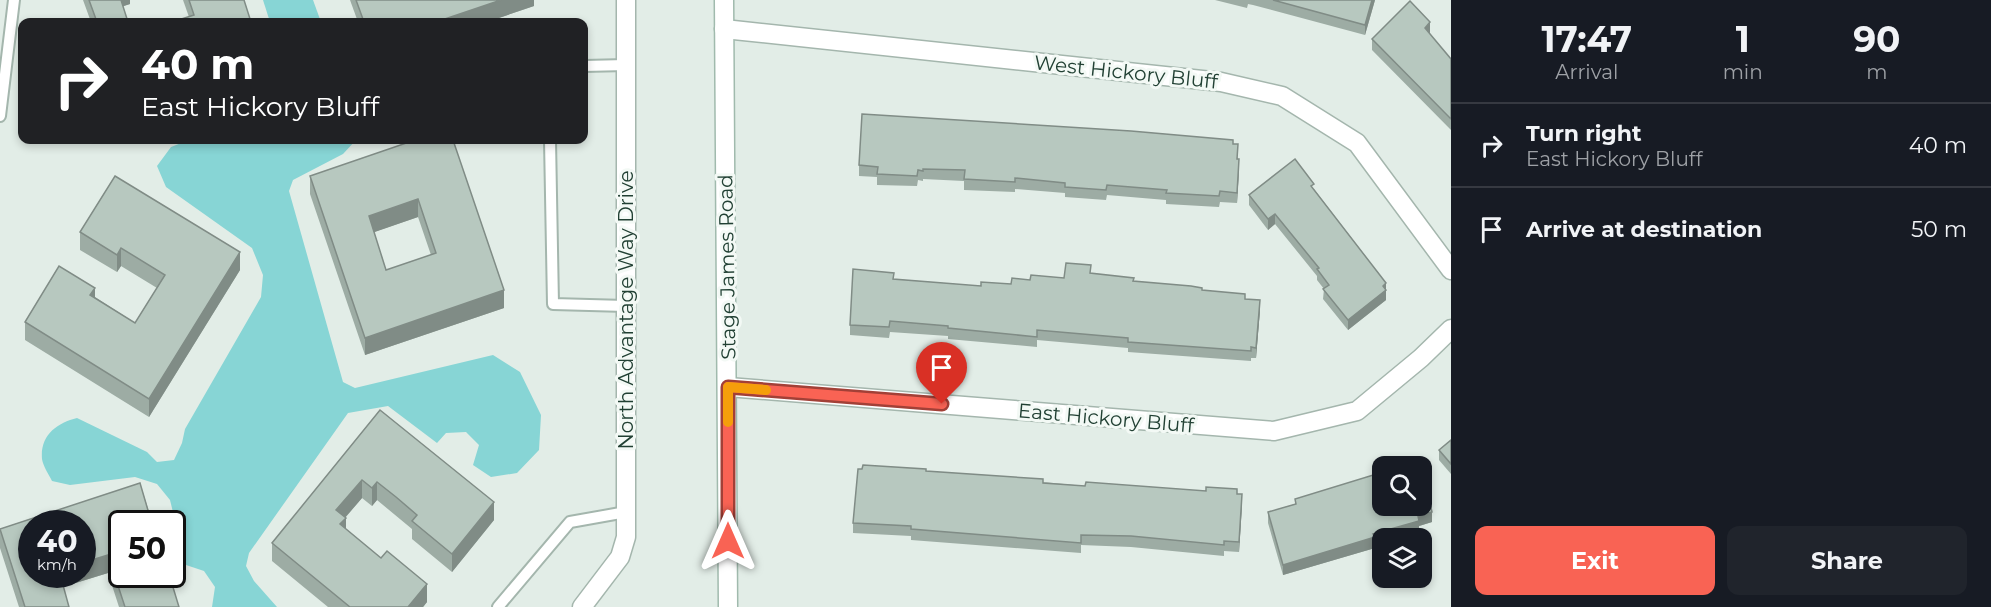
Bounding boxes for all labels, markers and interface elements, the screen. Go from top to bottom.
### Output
text: 17:47 [1541,17,1632,61]
text: 1 [1736,17,1750,61]
text: 90 [1853,17,1901,61]
text: 40 m [141,38,254,90]
icon: right [42,42,120,120]
street label: West Hickory Bluff [1033,50,1220,94]
text: Arrival [1555,60,1618,84]
text: min [1723,60,1763,84]
text: m [1866,60,1887,84]
text: East Hickory Bluff [141,90,379,123]
text: Turn right [1526,120,1641,147]
icon: right [1475,129,1508,162]
text: 40 m [1909,132,1967,159]
text: East Hickory Bluff [1526,147,1702,171]
street label: North Advantage Way Drive [614,170,638,450]
street label: Stage James Road [713,174,741,360]
icon: arrive [1475,213,1508,246]
text: Arrive at destination [1526,216,1762,243]
text: 50 m [1911,216,1967,243]
pin [916,342,967,404]
icon: arrive [925,351,958,384]
street label: East Hickory Bluff [1017,398,1196,438]
map controls [1372,456,1432,588]
button: search [1372,456,1432,516]
position arrow [696,509,760,573]
speed limit sign: 50 [108,510,186,588]
text: 40 [36,523,78,560]
button: Exit [1475,526,1715,595]
button: Share [1727,526,1967,595]
button: layers [1372,528,1432,588]
text: km/h [37,555,77,574]

